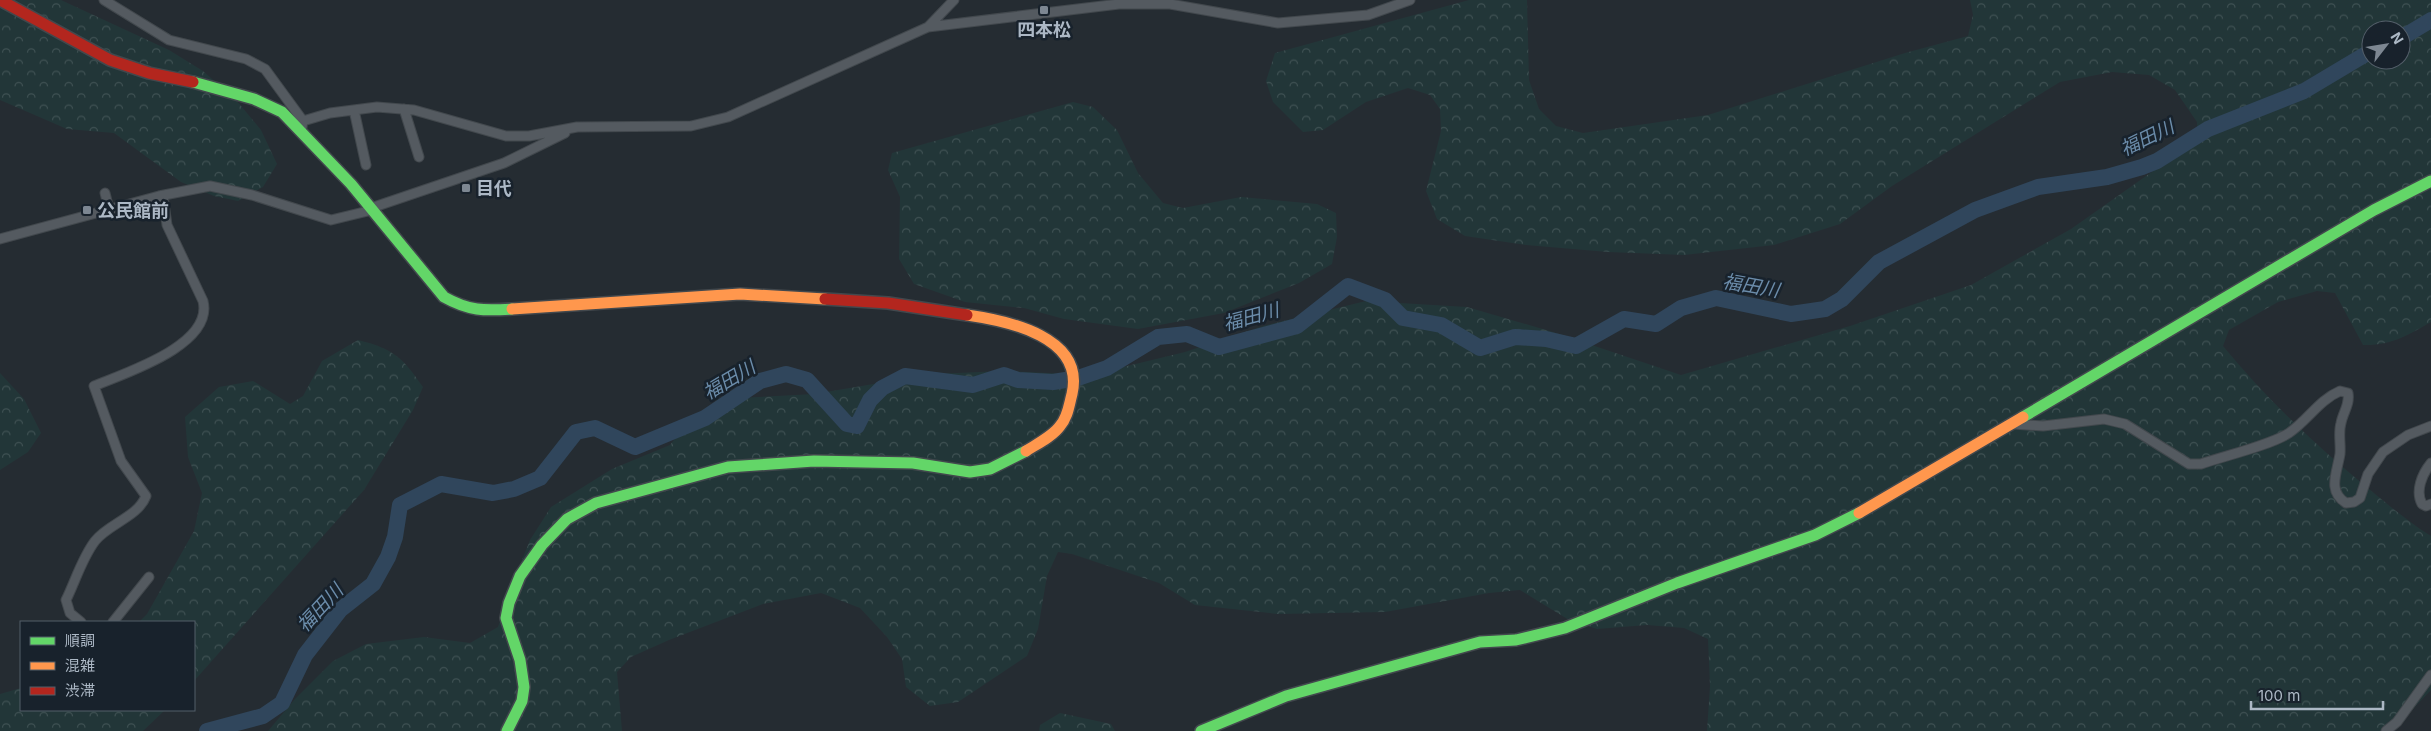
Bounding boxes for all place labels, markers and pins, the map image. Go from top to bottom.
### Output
marker: 四本松 [1038,4,1050,16]
place label: 四本松 [1017,19,1071,40]
place label: 目代 [476,178,512,199]
marker: 目代 [460,182,472,194]
place label: 公民館前 [97,200,169,221]
marker: 公民館前 [81,204,93,216]

